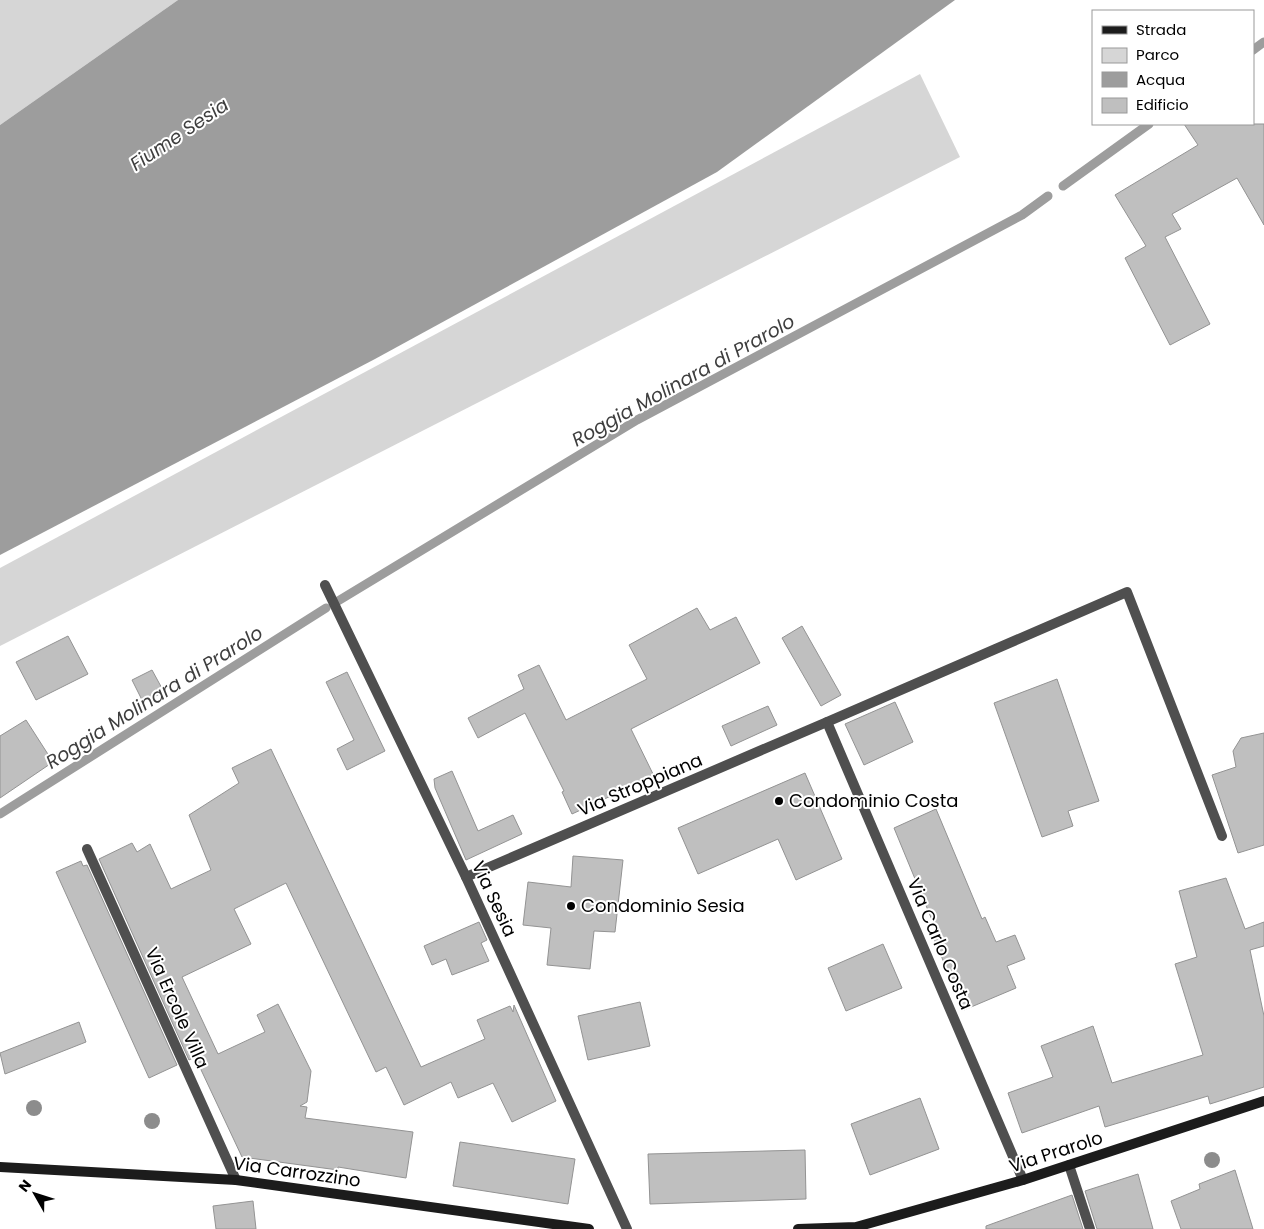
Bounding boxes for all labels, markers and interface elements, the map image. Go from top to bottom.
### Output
legend [1092,10,1254,125]
text: Strada [1136,19,1186,40]
text: Parco [1136,44,1179,65]
text: Acqua [1136,69,1185,90]
water label: Fiume Sesia [125,91,234,177]
text: Edificio [1136,94,1189,115]
water label: Roggia Molinara di Prarolo [567,308,800,453]
water label: Roggia Molinara di Prarolo [41,619,268,775]
street label: Via Stroppiana [573,747,706,822]
place label: Condominio Costa [789,788,958,813]
marker: Condominio Costa [773,795,785,807]
street label: Via Sesia [466,857,523,941]
street label: Via Carlo Costa [901,874,979,1013]
place label: Condominio Sesia [581,893,745,918]
marker: Condominio Sesia [565,900,577,912]
street label: Via Ercole Villa [140,943,215,1072]
street label: Via Prarolo [1006,1125,1106,1178]
street label: Via Carrozzino [232,1150,362,1193]
north arrow [10,1169,60,1219]
text: N [14,1175,36,1196]

